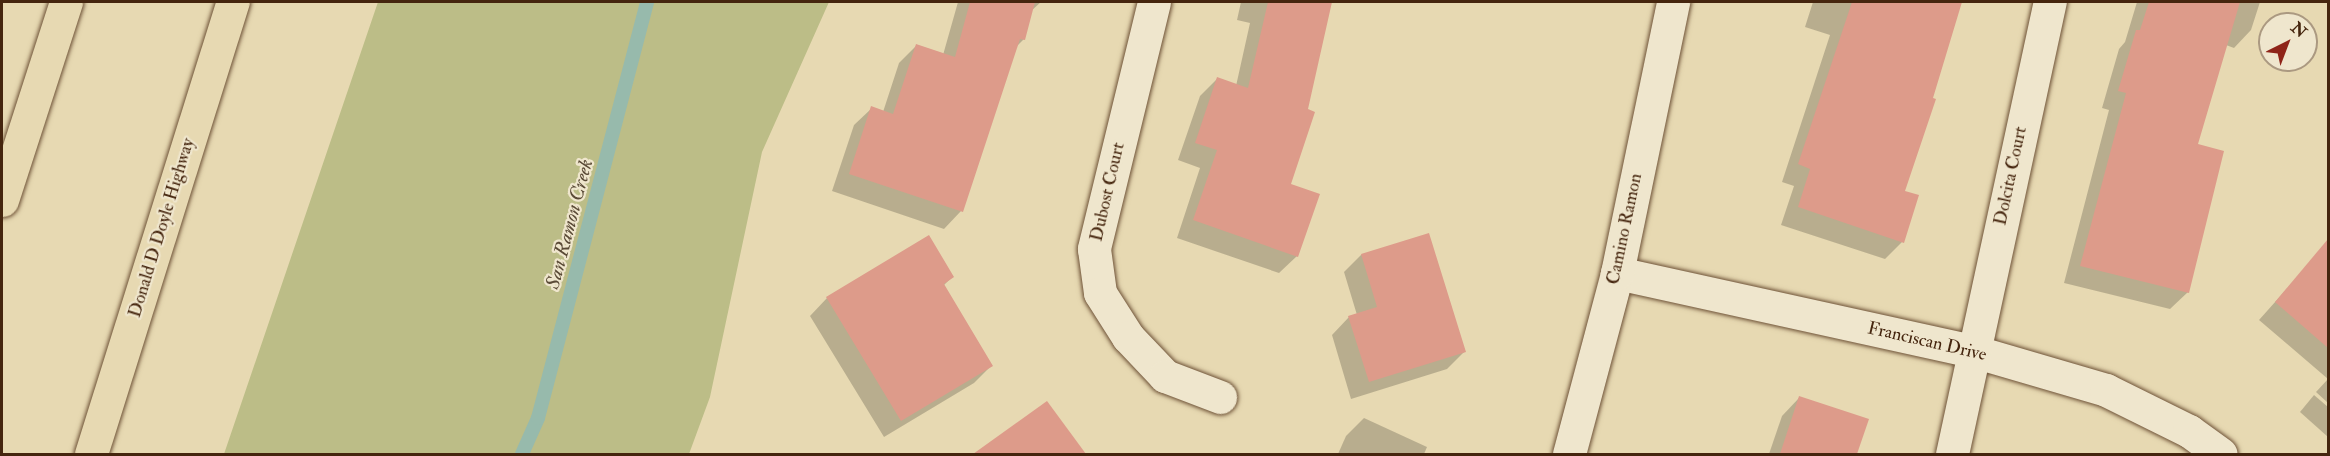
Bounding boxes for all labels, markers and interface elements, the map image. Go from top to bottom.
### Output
north arrow [2258,12,2318,72]
text: N [2287,18,2311,42]
street label: Dolcita Court [1990,125,2032,227]
street label: Donald D Doyle Highway [124,136,200,320]
street label: Dubost Court [1086,140,1130,244]
water label: San Ramon Creek [540,156,598,292]
street label: Camino Ramon [1603,171,1647,287]
street label: Franciscan Drive [1865,318,1989,366]

